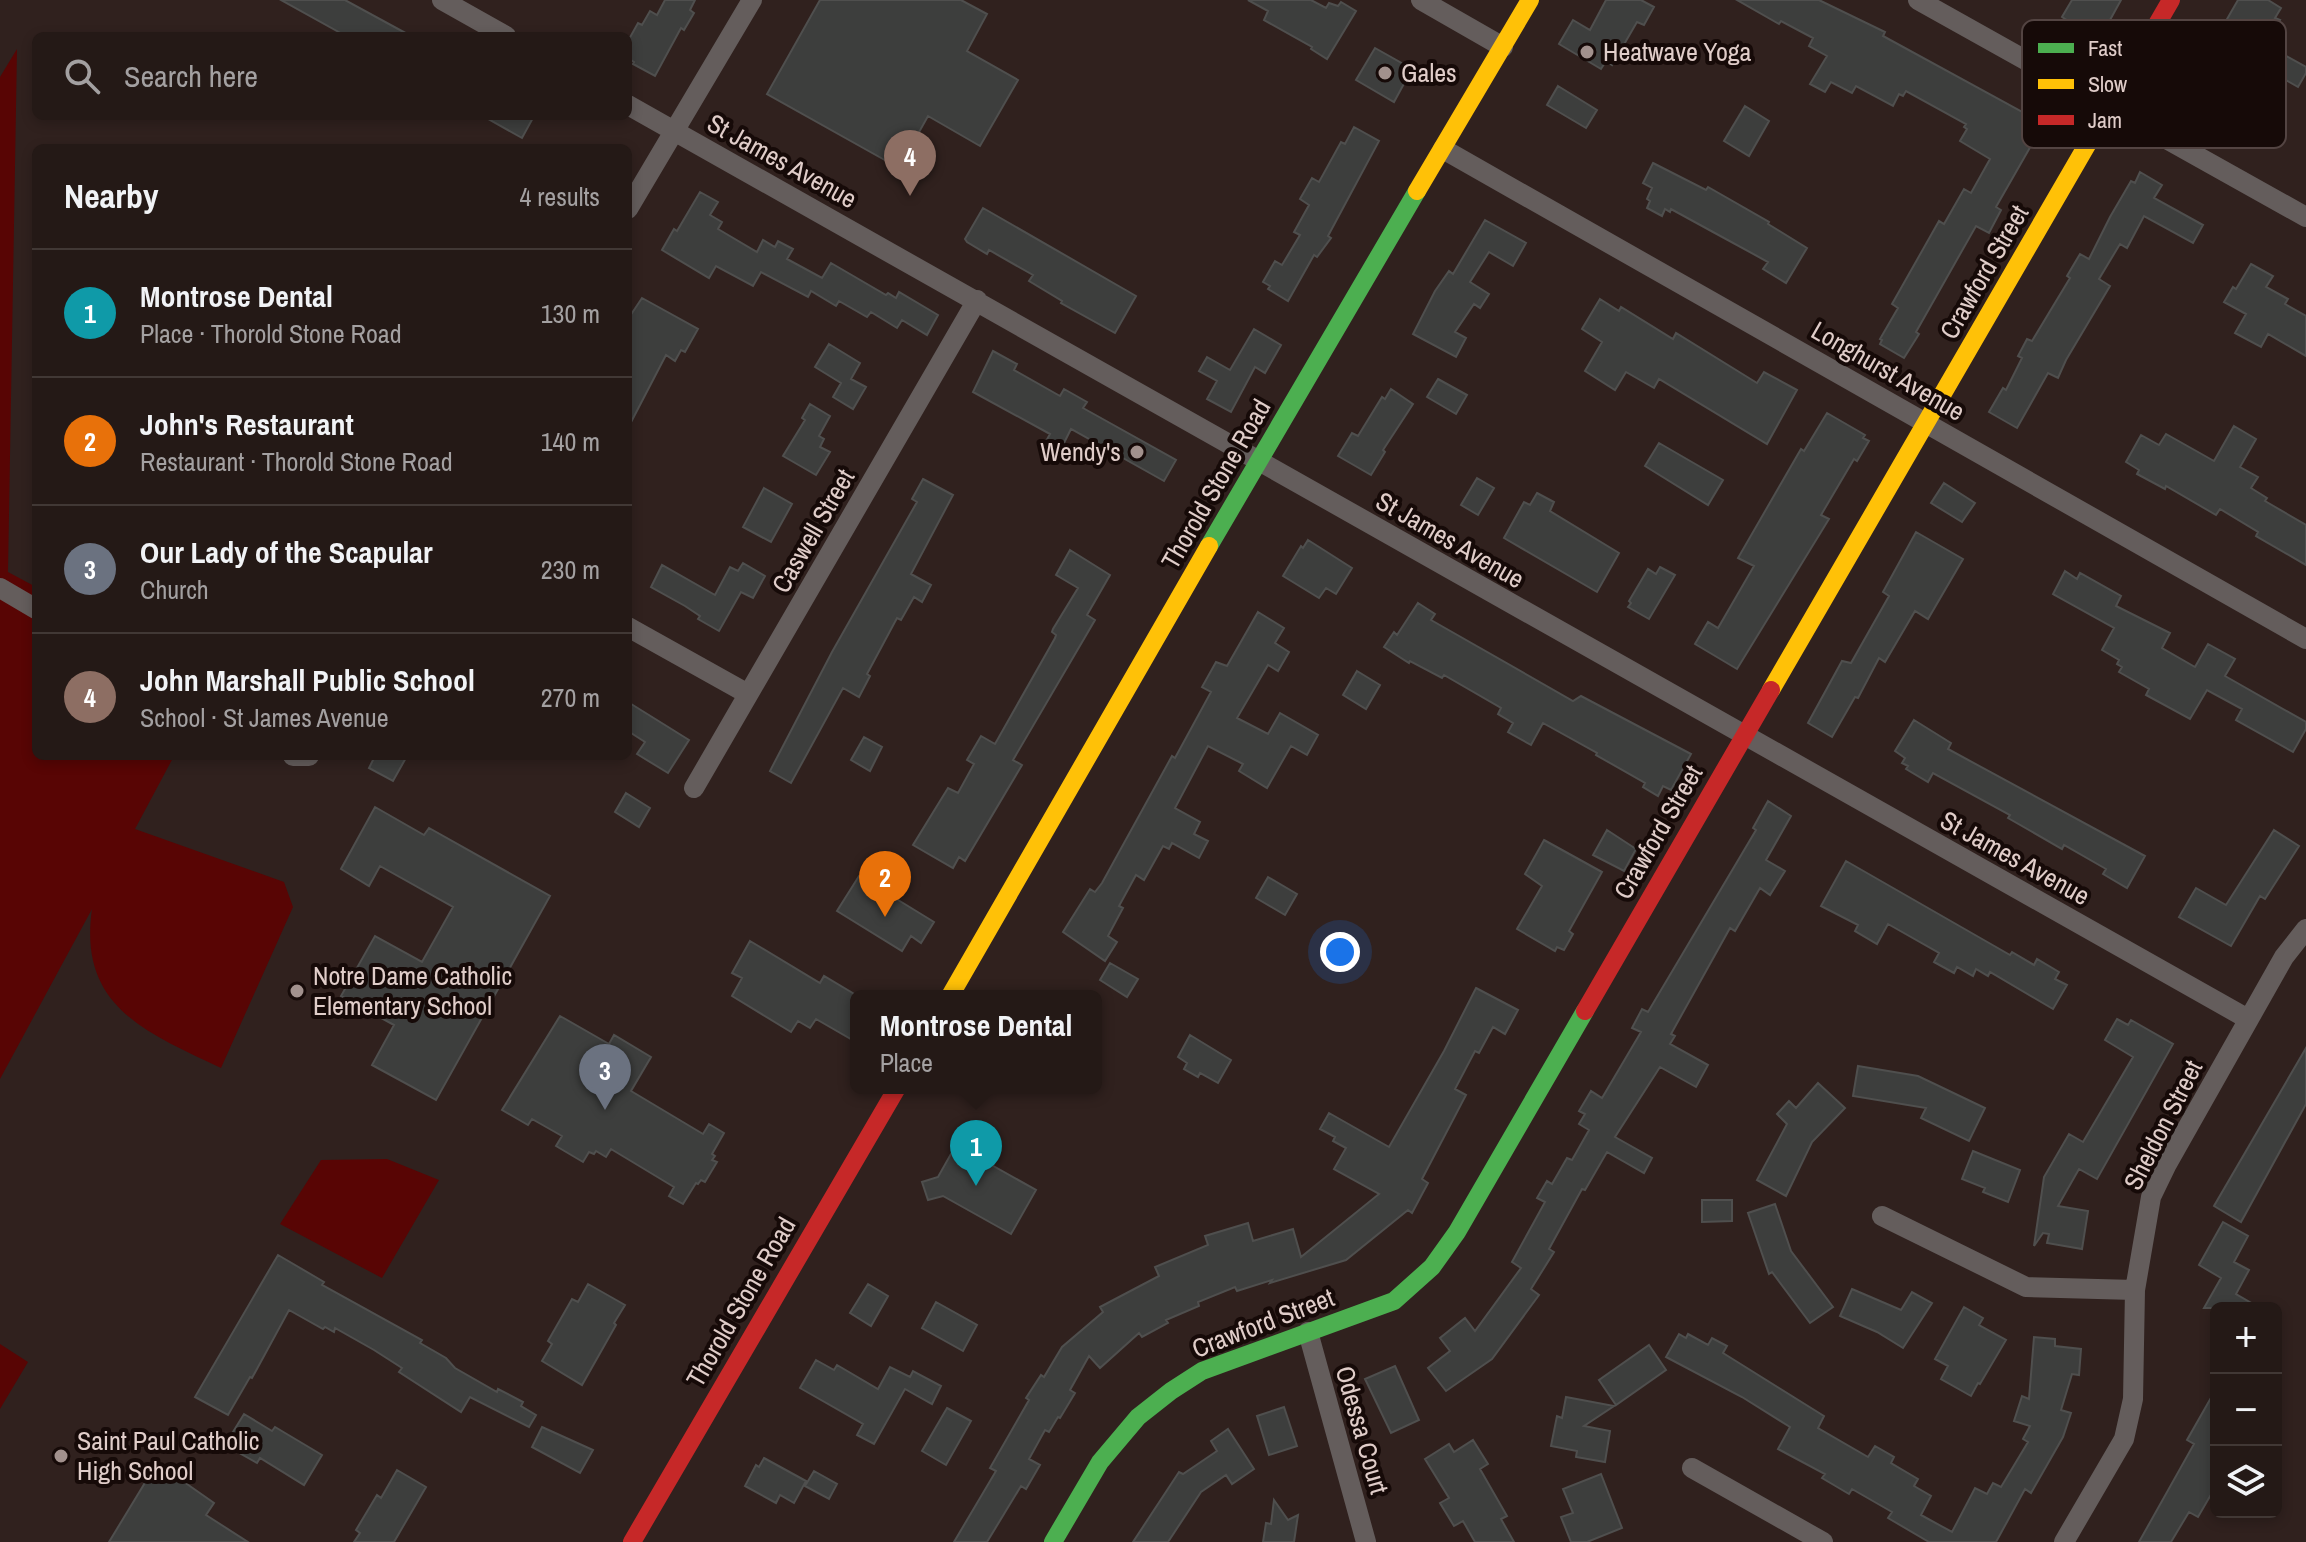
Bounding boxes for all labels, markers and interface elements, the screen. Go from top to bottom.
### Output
legend [2022,20,2286,148]
search box [32,32,632,120]
text: Fast [2088,33,2122,63]
place label: Heatwave Yoga [1603,34,1752,69]
marker: Heatwave Yoga [1578,43,1596,61]
icon: search [60,54,104,98]
place label: Gales [1401,55,1457,90]
text: Search here [124,56,258,96]
marker: Gales [1376,64,1394,82]
text: Slow [2088,69,2127,99]
street label: St James Avenue [701,105,863,216]
text: Jam [2088,105,2122,135]
pin: 4 [884,130,936,196]
text: Nearby [64,173,159,219]
text: 4 results [519,179,600,214]
street label: Crawford Street [1931,198,2036,345]
text: Montrose Dental [140,276,333,316]
text: 1 [84,296,96,331]
text: 130 m [541,296,600,331]
street label: Longhurst Avenue [1805,313,1971,429]
text: Place · Thorold Stone Road [140,316,402,351]
street label: Thorold Stone Road [1153,392,1278,575]
text: John's Restaurant [140,404,354,444]
text: 2 [84,424,96,459]
text: 140 m [541,424,600,459]
place label: Wendy's [1040,434,1121,469]
marker: Wendy's [1128,443,1146,461]
text: Restaurant · Thorold Stone Road [140,444,453,479]
street label: Caswell Street [763,462,862,599]
street label: St James Avenue [1370,483,1531,596]
text: Our Lady of the Scapular [140,532,433,572]
text: 3 [84,552,96,587]
text: 230 m [541,552,600,587]
text: Church [140,572,209,607]
text: John Marshall Public School [140,660,475,700]
text: 4 [84,680,96,715]
text: 270 m [541,680,600,715]
text: School · St James Avenue [140,700,389,735]
street label: Crawford Street [1605,758,1710,905]
street label: St James Avenue [1934,802,2096,913]
pin: 2 [859,851,911,917]
your location [1320,932,1360,972]
place label: Notre Dame Catholic Elementary School [313,958,512,1023]
marker: Notre Dame Catholic Elementary School [288,982,306,1000]
popup [850,990,1102,1094]
text: Montrose Dental [880,1005,1072,1045]
pin: 3 [579,1044,631,1110]
text: Place [880,1045,933,1080]
street label: Sheldon Street [2115,1054,2210,1196]
pin: 1 [950,1120,1002,1186]
street label: Thorold Stone Road [678,1210,803,1393]
street label: Crawford Street [1187,1279,1339,1366]
map controls [2210,1302,2282,1518]
button: + [2210,1302,2282,1374]
street label: Odessa Court [1328,1362,1397,1498]
button: − [2210,1374,2282,1446]
place label: Saint Paul Catholic High School [77,1423,260,1488]
button: layers [2210,1446,2282,1518]
marker: Saint Paul Catholic High School [52,1447,70,1465]

